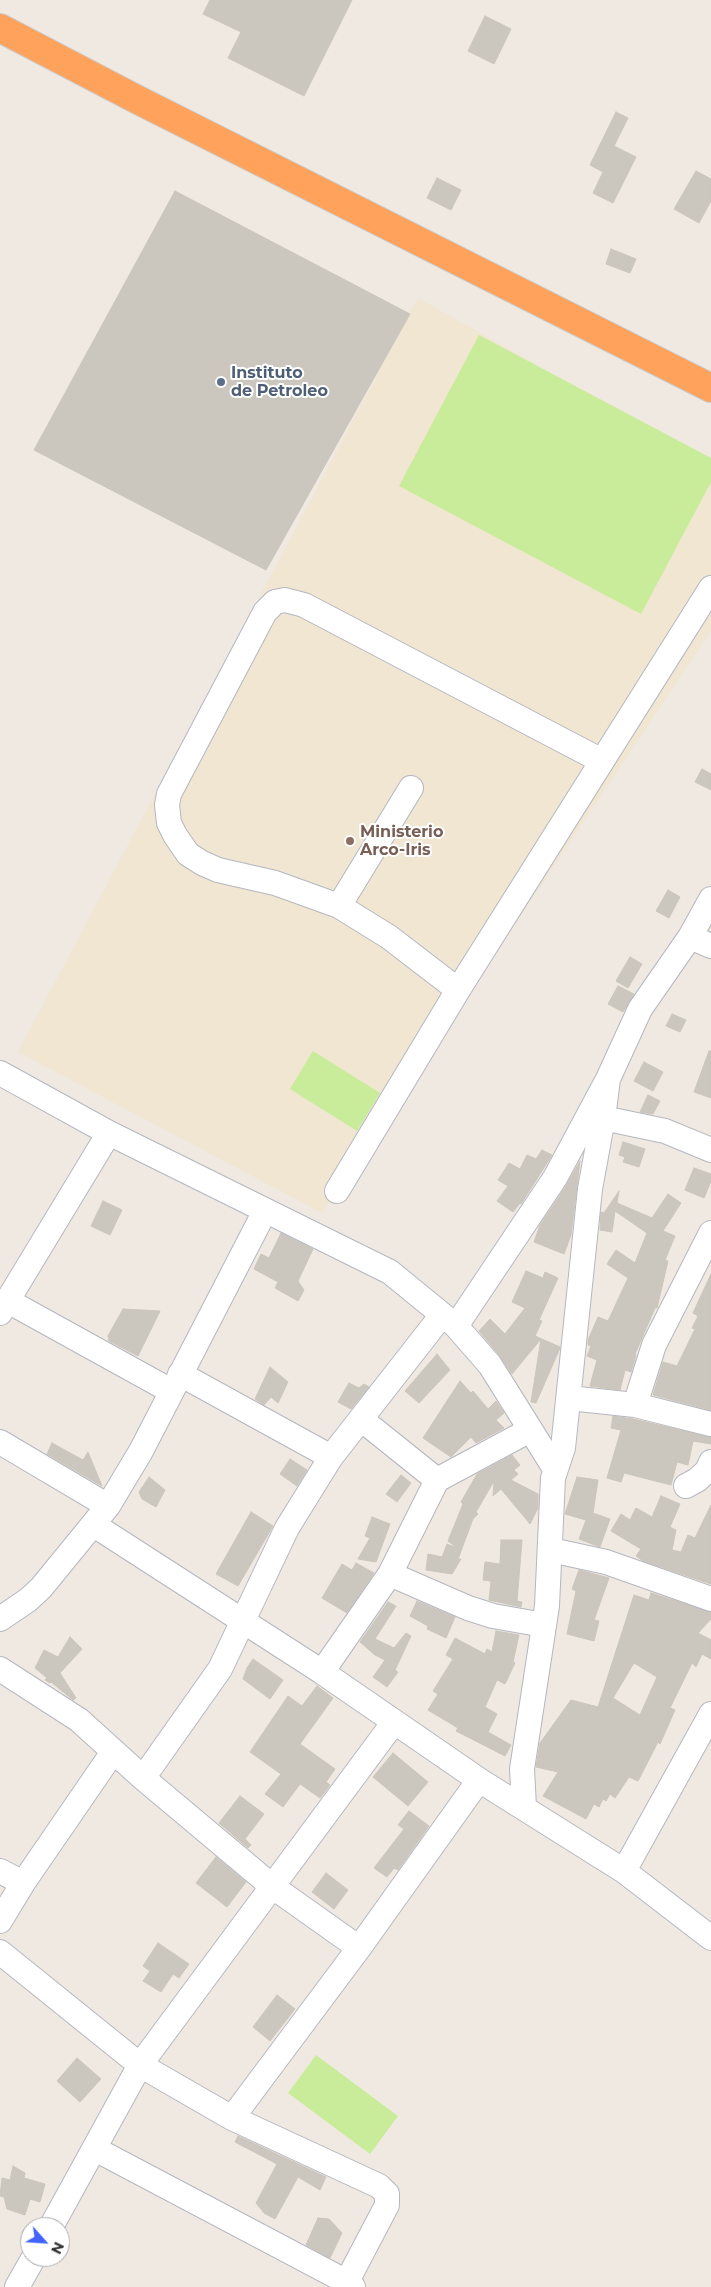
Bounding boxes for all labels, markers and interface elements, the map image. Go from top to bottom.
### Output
place label: Instituto de Petroleo [231,363,328,401]
marker: Instituto de Petroleo [215,376,227,388]
place label: Ministerio Arco-Iris [360,822,443,860]
marker: Ministerio Arco-Iris [344,835,356,847]
north arrow [20,2217,70,2267]
text: N [47,2239,68,2257]

